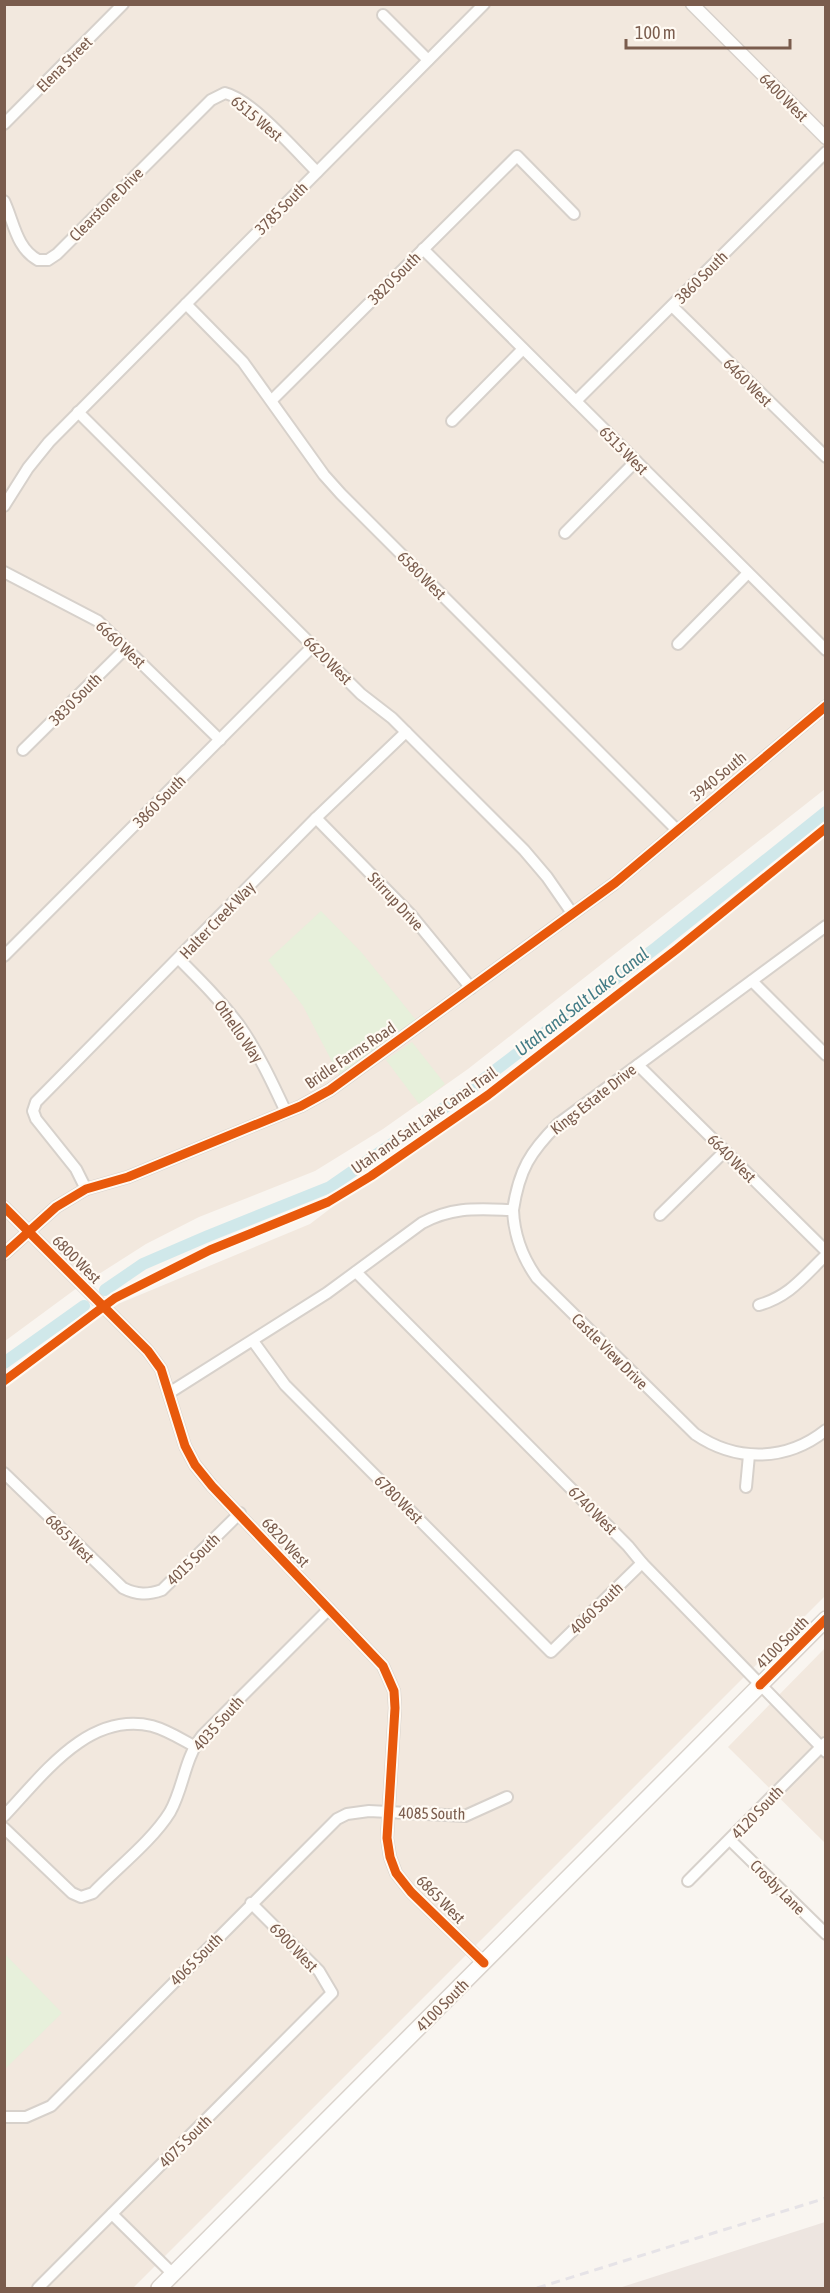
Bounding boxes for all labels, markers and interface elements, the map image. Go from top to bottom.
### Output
scale bar [626,12,790,50]
text: 100 m [635,22,676,43]
street label: Elena Street [33,32,96,95]
street label: 6400 West [756,69,812,125]
street label: 6515 West [228,92,286,145]
street label: Clearstone Drive [65,163,147,245]
street label: 3785 South [251,178,311,238]
street label: 3860 South [671,247,731,307]
street label: 3820 South [364,248,424,308]
street label: 6460 West [720,354,776,410]
street label: 6515 West [596,422,652,478]
street label: 6580 West [394,547,450,603]
street label: 6660 West [93,617,150,672]
street label: 6620 West [300,632,356,688]
street label: 3830 South [45,669,105,729]
street label: 3940 South [687,748,749,804]
street label: 3860 South [129,771,189,831]
street label: Stirrup Drive [364,868,427,935]
street label: Halter Creek Way [176,877,259,963]
water label: Utah and Salt Lake Canal [511,943,653,1060]
street label: Othello Way [210,996,267,1067]
street label: Bridle Farms Road [301,1018,399,1092]
street label: Kings Estate Drive [547,1060,640,1139]
street label: Utah and Salt Lake Canal Trail [348,1062,501,1177]
street label: 6640 West [704,1130,760,1186]
street label: 6800 West [49,1231,105,1287]
street label: Castle View Drive [568,1309,652,1393]
street label: 6780 West [371,1471,427,1527]
street label: 6740 West [565,1482,621,1538]
street label: 6865 West [42,1510,98,1566]
street label: 6820 West [259,1514,314,1571]
street label: 4015 South [163,1529,223,1589]
street label: 4060 South [566,1578,626,1638]
street label: 4100 South [752,1612,812,1672]
street label: 4035 South [189,1692,247,1754]
street label: 4120 South [727,1782,787,1842]
street label: 4085 South [399,1803,465,1823]
street label: Crosby Lane [746,1856,809,1919]
street label: 6865 West [413,1871,469,1927]
street label: 6900 West [266,1919,322,1975]
street label: 4065 South [166,1929,226,1989]
street label: 4100 South [412,1975,472,2035]
street label: 4075 South [155,2111,215,2171]

